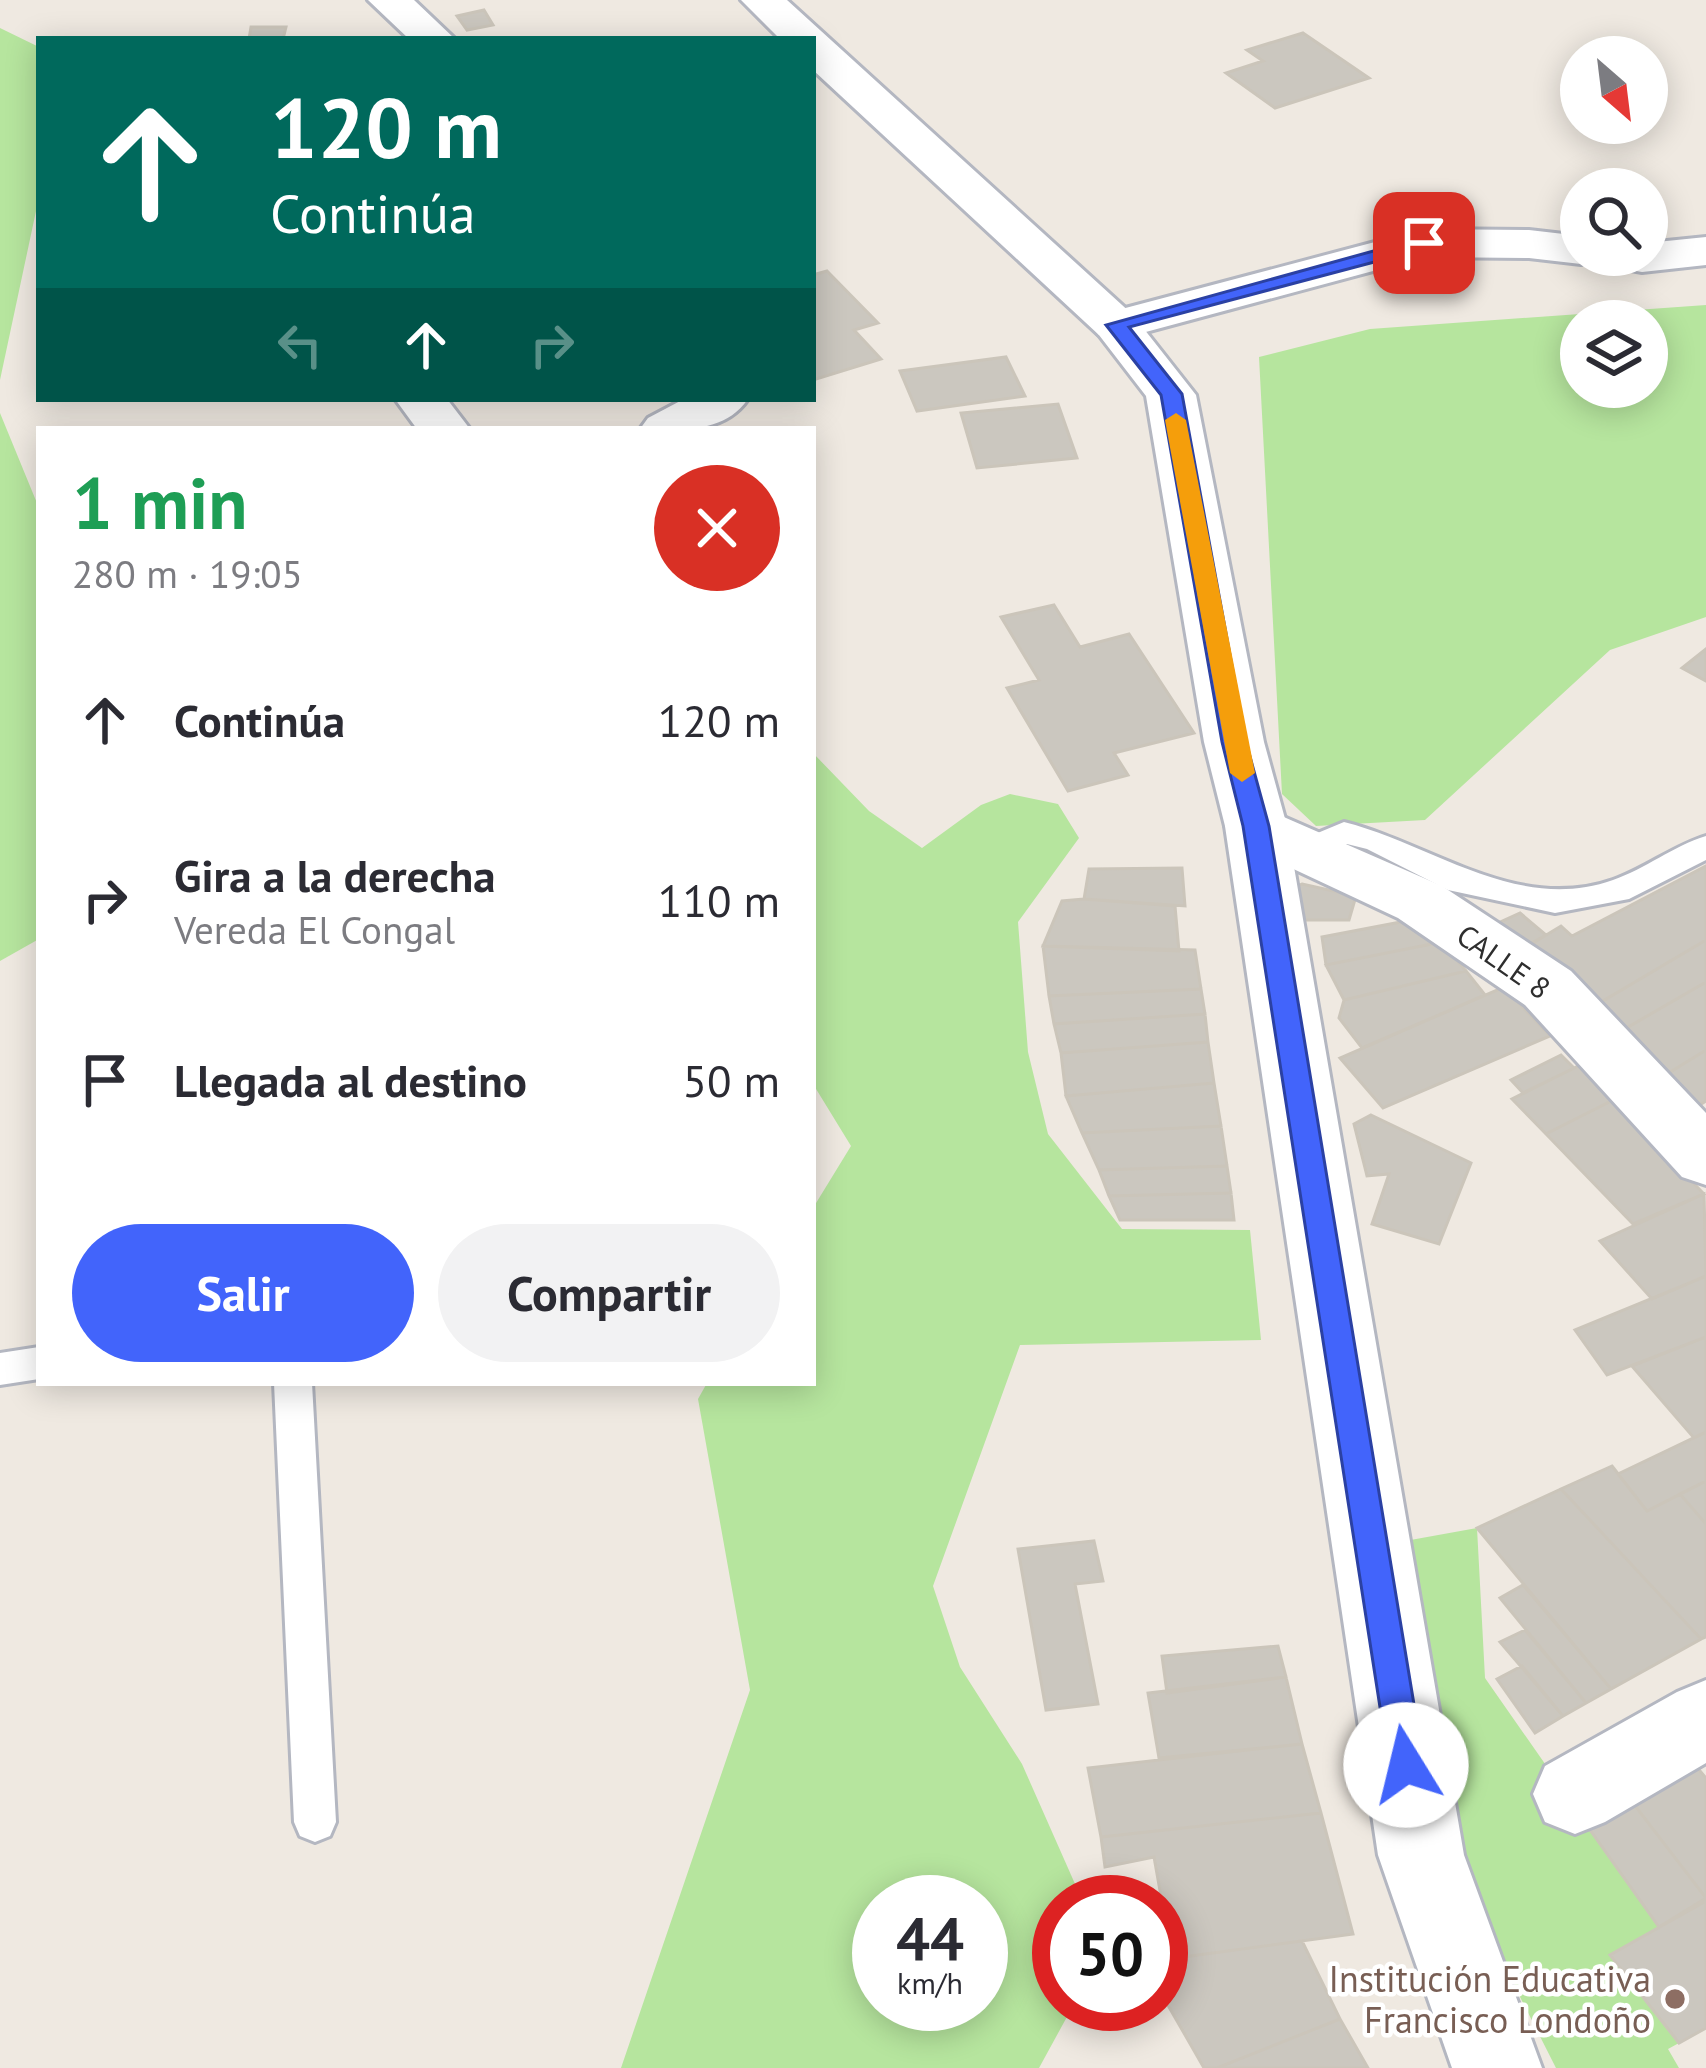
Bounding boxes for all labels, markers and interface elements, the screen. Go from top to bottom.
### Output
north arrow [1560,36,1668,144]
map controls [1560,36,1668,408]
text: 120 m [270,72,502,181]
icon: ahead [72,84,228,240]
button: search [1560,168,1668,276]
text: Continúa [270,178,476,248]
pin [1373,192,1475,294]
icon: arrive [1391,210,1457,276]
button: layers [1560,300,1668,408]
icon: left [267,312,333,378]
icon: ahead [393,312,459,378]
icon: right [519,312,585,378]
text: 1 min [72,456,248,549]
button: close [654,465,780,591]
text: 280 m · 19:05 [72,548,303,599]
icon: ahead [72,687,138,753]
text: Continúa [174,691,345,749]
text: 120 m [658,691,780,749]
text: Gira a la derecha [174,846,496,904]
icon: right [72,867,138,933]
text: 110 m [658,871,780,929]
text: Vereda El Congal [174,904,455,955]
street label: CALLE 8 [1450,915,1558,1007]
icon: arrive [72,1047,138,1113]
text: Llegada al destino [174,1051,527,1109]
text: 50 m [682,1051,780,1109]
button: Salir [72,1224,414,1362]
button: Compartir [438,1224,780,1362]
position arrow [1343,1702,1469,1828]
speed limit sign: 50 [1032,1875,1188,2031]
text: 44 [896,1899,964,1977]
place label: Institución Educativa Francisco Londoño [1329,1955,1651,2043]
text: km/h [897,1963,963,2002]
marker: Institución Educativa Francisco Londoño [1662,1986,1688,2012]

